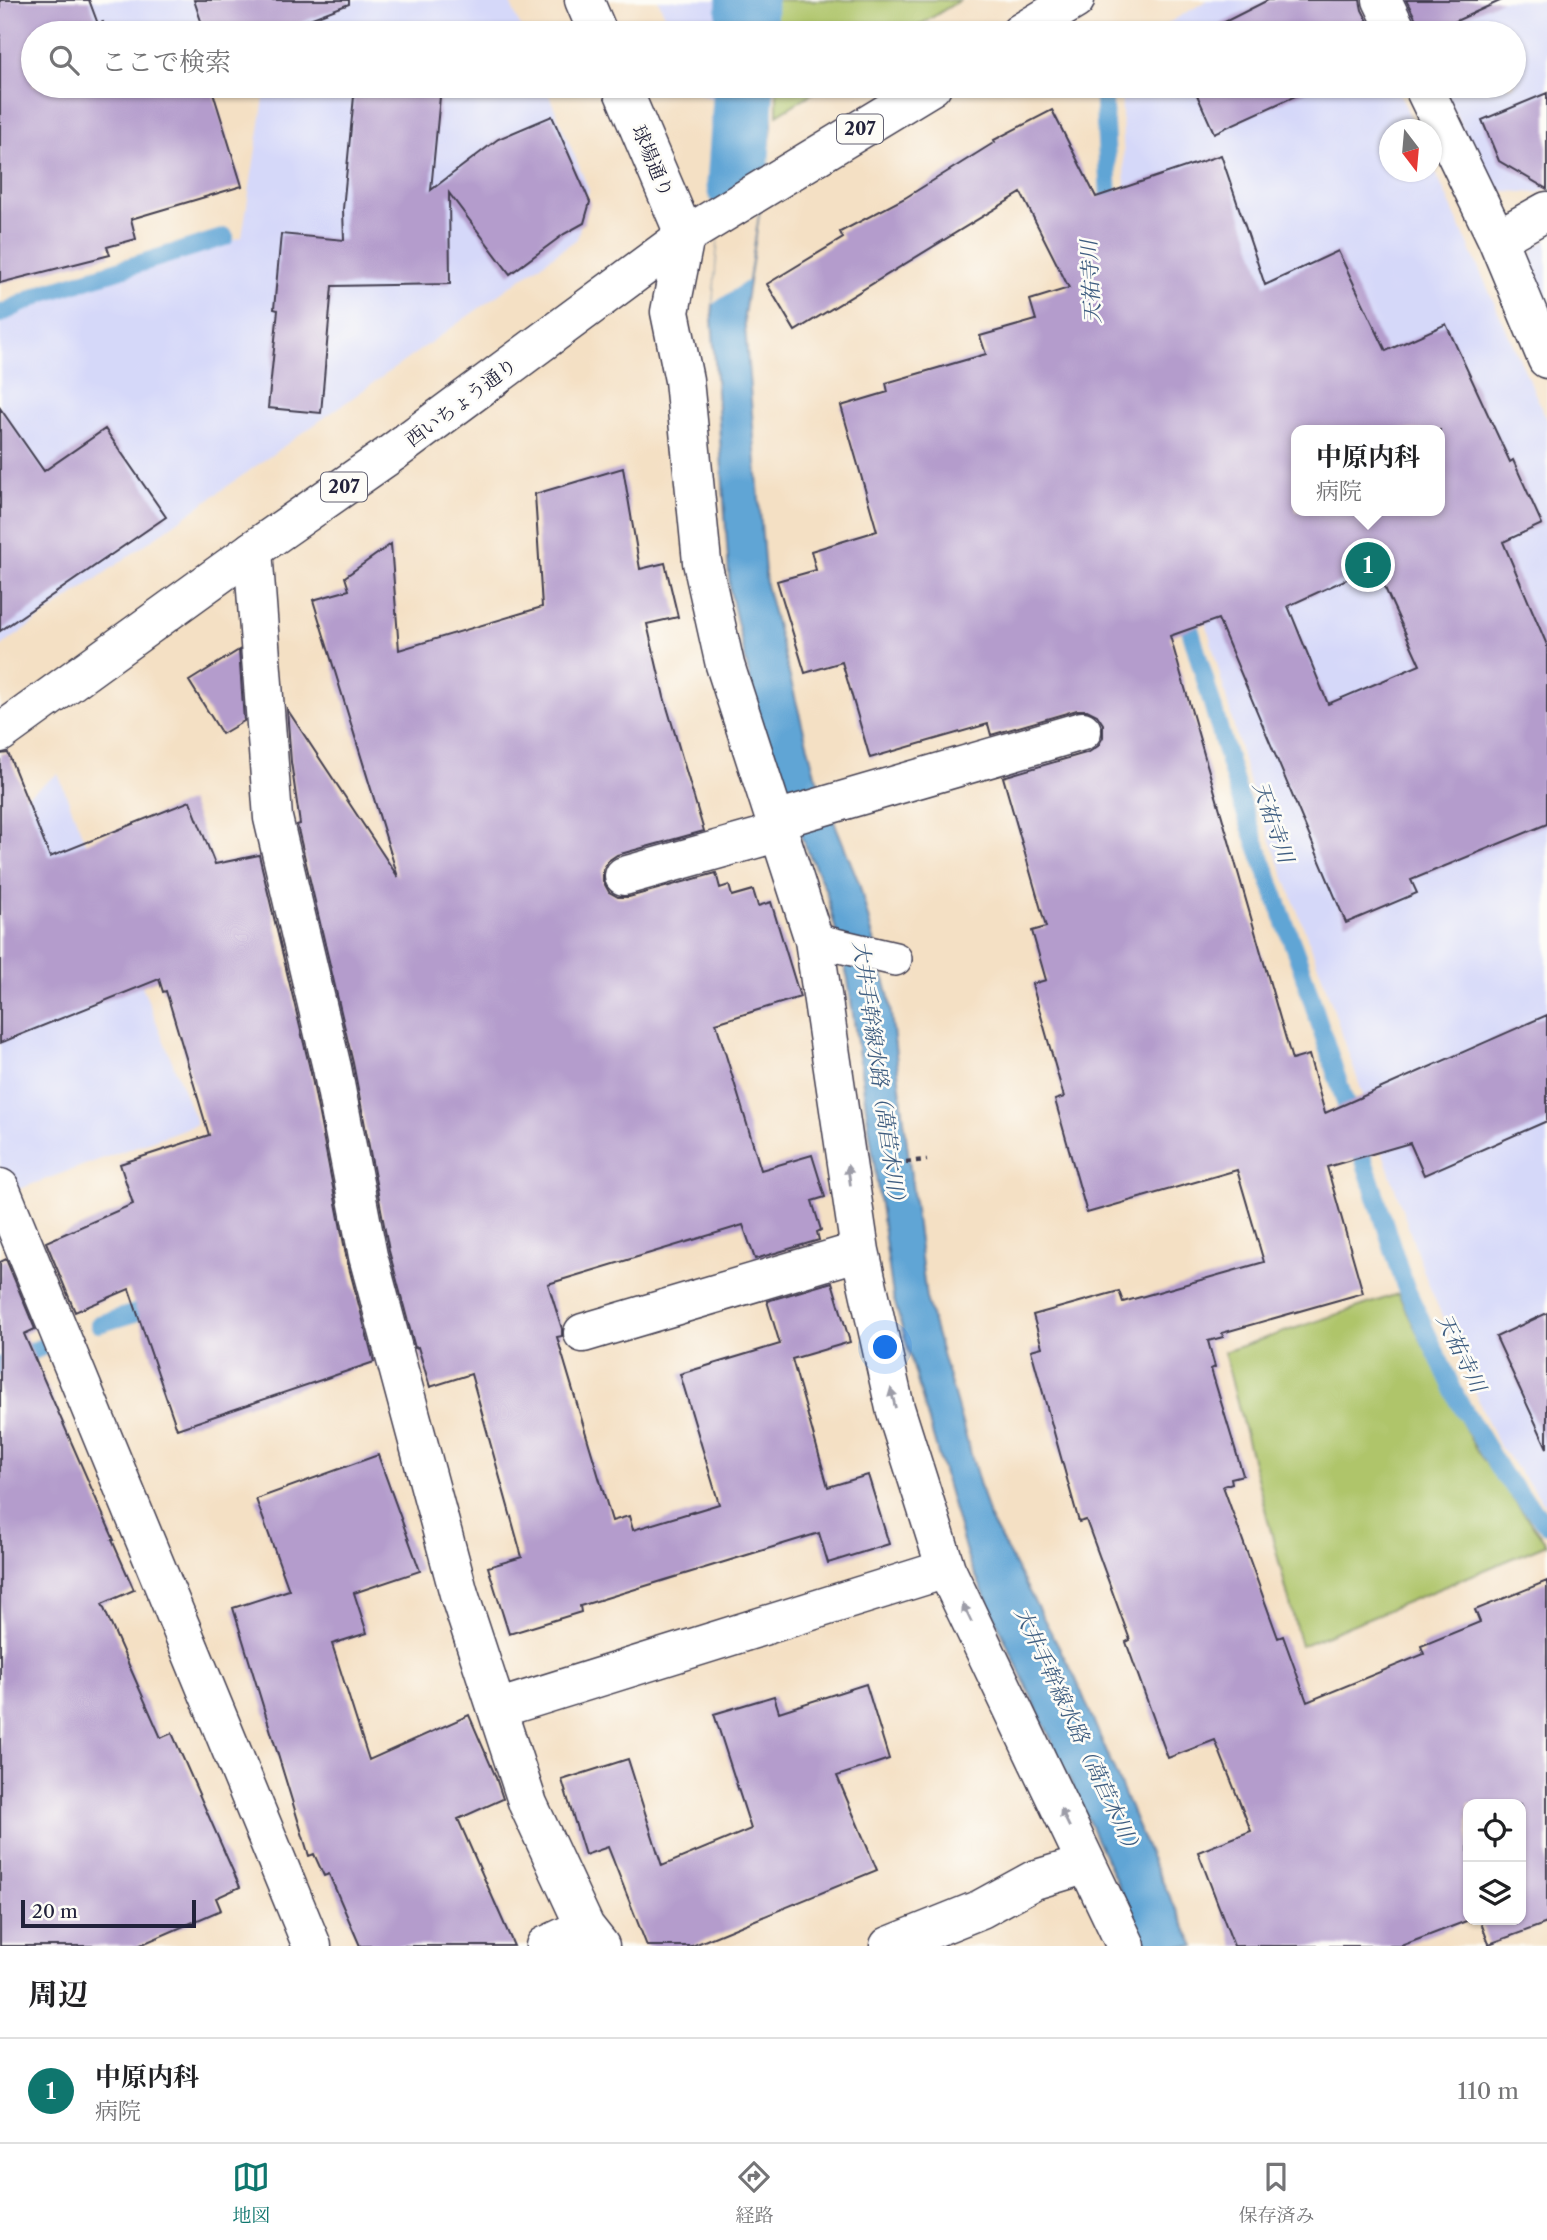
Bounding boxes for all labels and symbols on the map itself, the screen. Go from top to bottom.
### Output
road number: 207 [837,114,883,144]
north arrow [1379,119,1442,182]
street label: 球場通り [627,122,678,201]
water label: 天祐寺川 [1076,237,1105,325]
street label: 西いちょう通り [401,353,521,452]
road number: 207 [321,472,367,502]
pin: 1 [1345,539,1391,591]
water label: 天祐寺川 [1248,778,1300,868]
water label: 大井手幹線水路（萵苣木川） [848,939,911,1213]
one-way arrow [843,1164,854,1186]
water label: 天祐寺川 [1432,1310,1492,1398]
your location [868,1330,902,1364]
one-way arrow [887,1387,898,1409]
one-way arrow [961,1603,972,1623]
water label: 大井手幹線水路（萵苣木川） [1009,1603,1147,1861]
one-way arrow [1059,1808,1070,1828]
scale bar [21,1897,196,1929]

